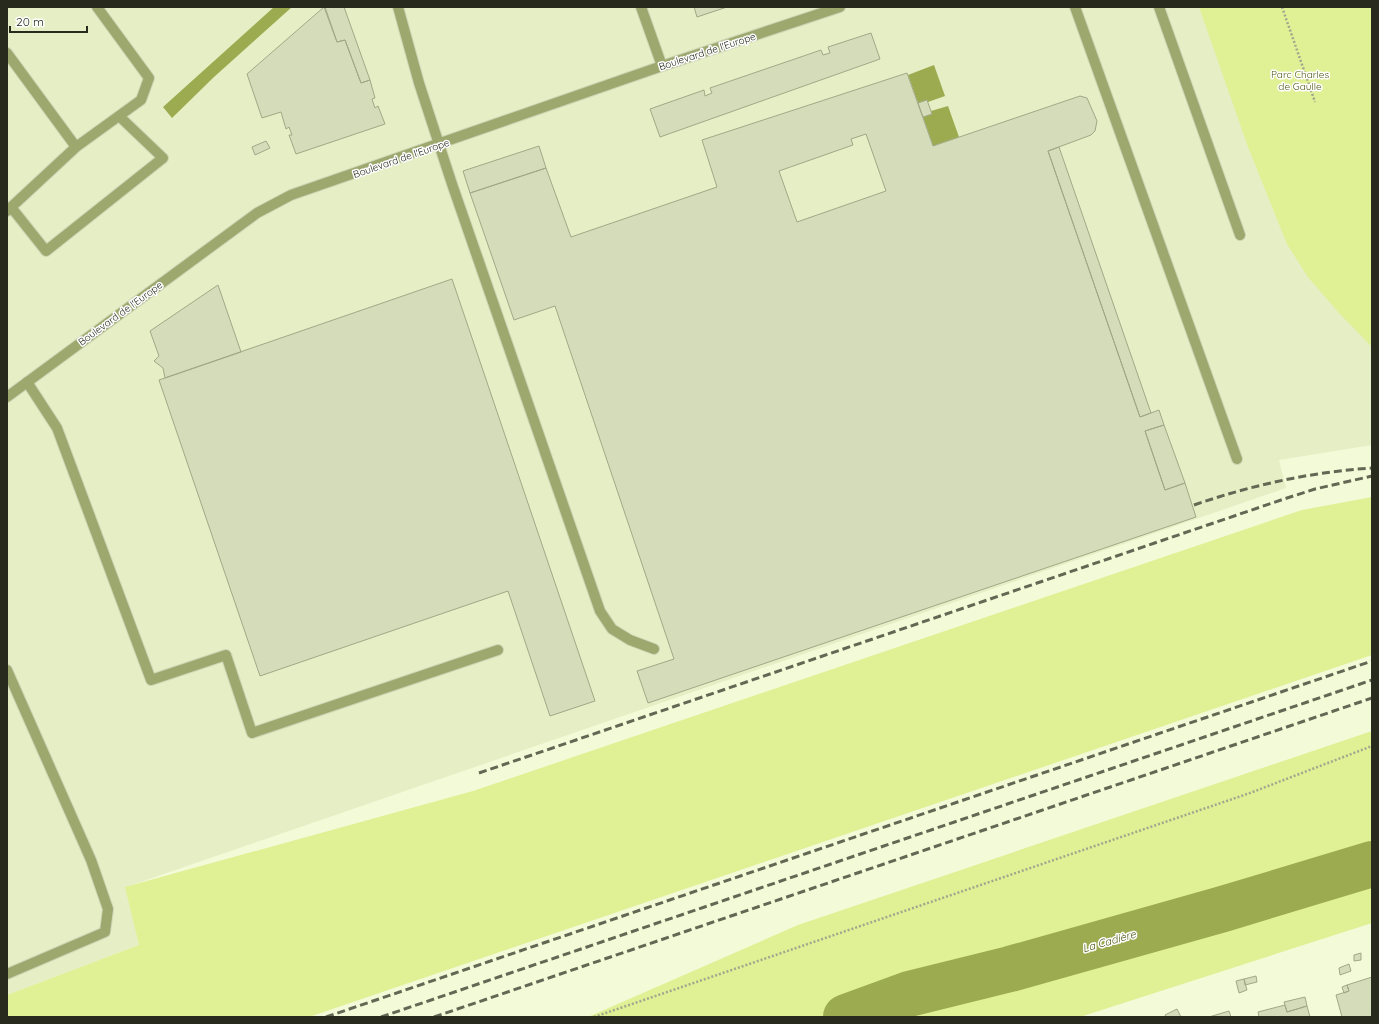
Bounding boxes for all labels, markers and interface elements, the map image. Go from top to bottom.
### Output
scale bar [10,8,87,34]
text: 20 m [16,14,44,29]
street label: Boulevard de l'Europe [657,30,758,73]
park label: Parc Charles de Gaulle [1271,68,1329,93]
street label: Boulevard de l'Europe [351,136,451,181]
street label: Boulevard de l'Europe [76,278,165,348]
water label: La Cadière [1081,927,1138,955]

